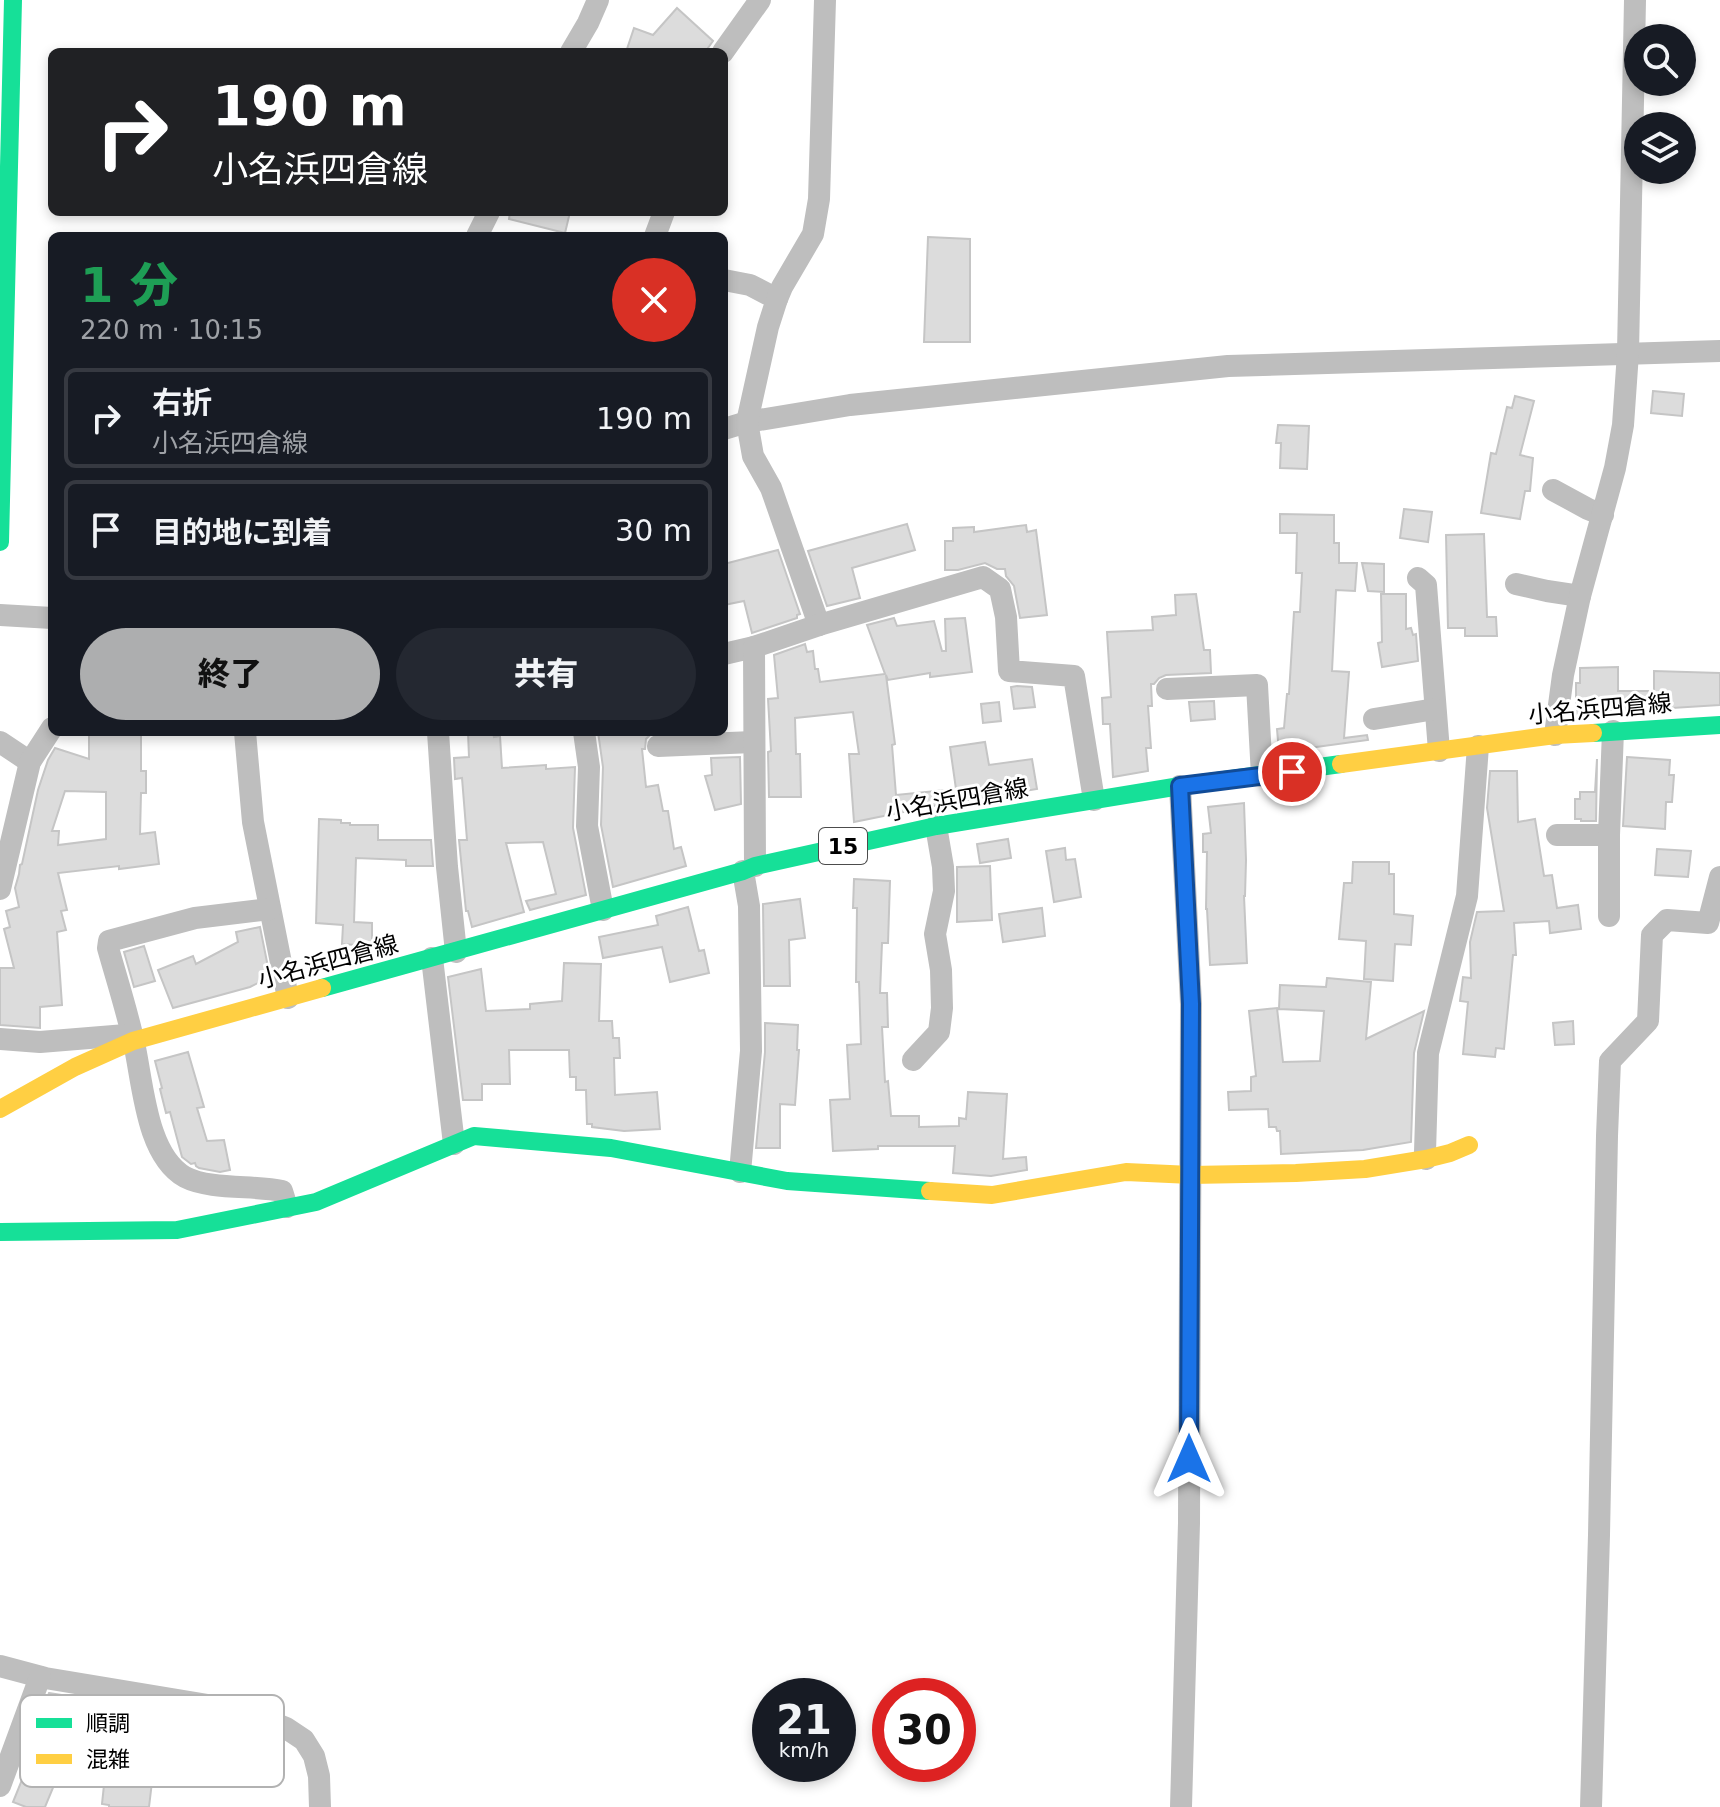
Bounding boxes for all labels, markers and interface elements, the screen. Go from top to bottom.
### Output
map controls [1624,24,1696,184]
button: search [1624,24,1696,96]
text: 190 m [212,73,407,138]
icon: right [80,80,184,184]
button: layers [1624,112,1696,184]
text: 小名浜四倉線 [212,149,428,190]
text: 1 分 [80,257,178,313]
button: close [612,258,696,342]
text: 220 m · 10:15 [80,315,263,345]
text: 右折 [152,385,212,420]
icon: right [84,396,128,440]
text: 190 m [596,401,692,436]
text: 小名浜四倉線 [152,428,308,458]
icon: arrive [84,508,128,552]
text: 30 m [615,513,692,548]
text: 目的地に到着 [152,515,332,550]
button: 終了 [80,628,380,720]
button: 共有 [396,628,696,720]
street label: 小名浜四倉線 [1527,689,1673,729]
pin [1258,738,1326,806]
icon: arrive [1270,750,1314,794]
street label: 小名浜四倉線 [884,774,1030,826]
road number: 15 [819,828,867,864]
street label: 小名浜四倉線 [255,930,401,994]
position arrow [1147,1417,1231,1501]
speed limit sign: 30 [872,1678,976,1782]
legend [20,1695,284,1787]
text: 21 [776,1697,832,1743]
text: 順調 [86,1711,130,1736]
text: km/h [779,1738,829,1762]
text: 混雑 [86,1747,130,1772]

